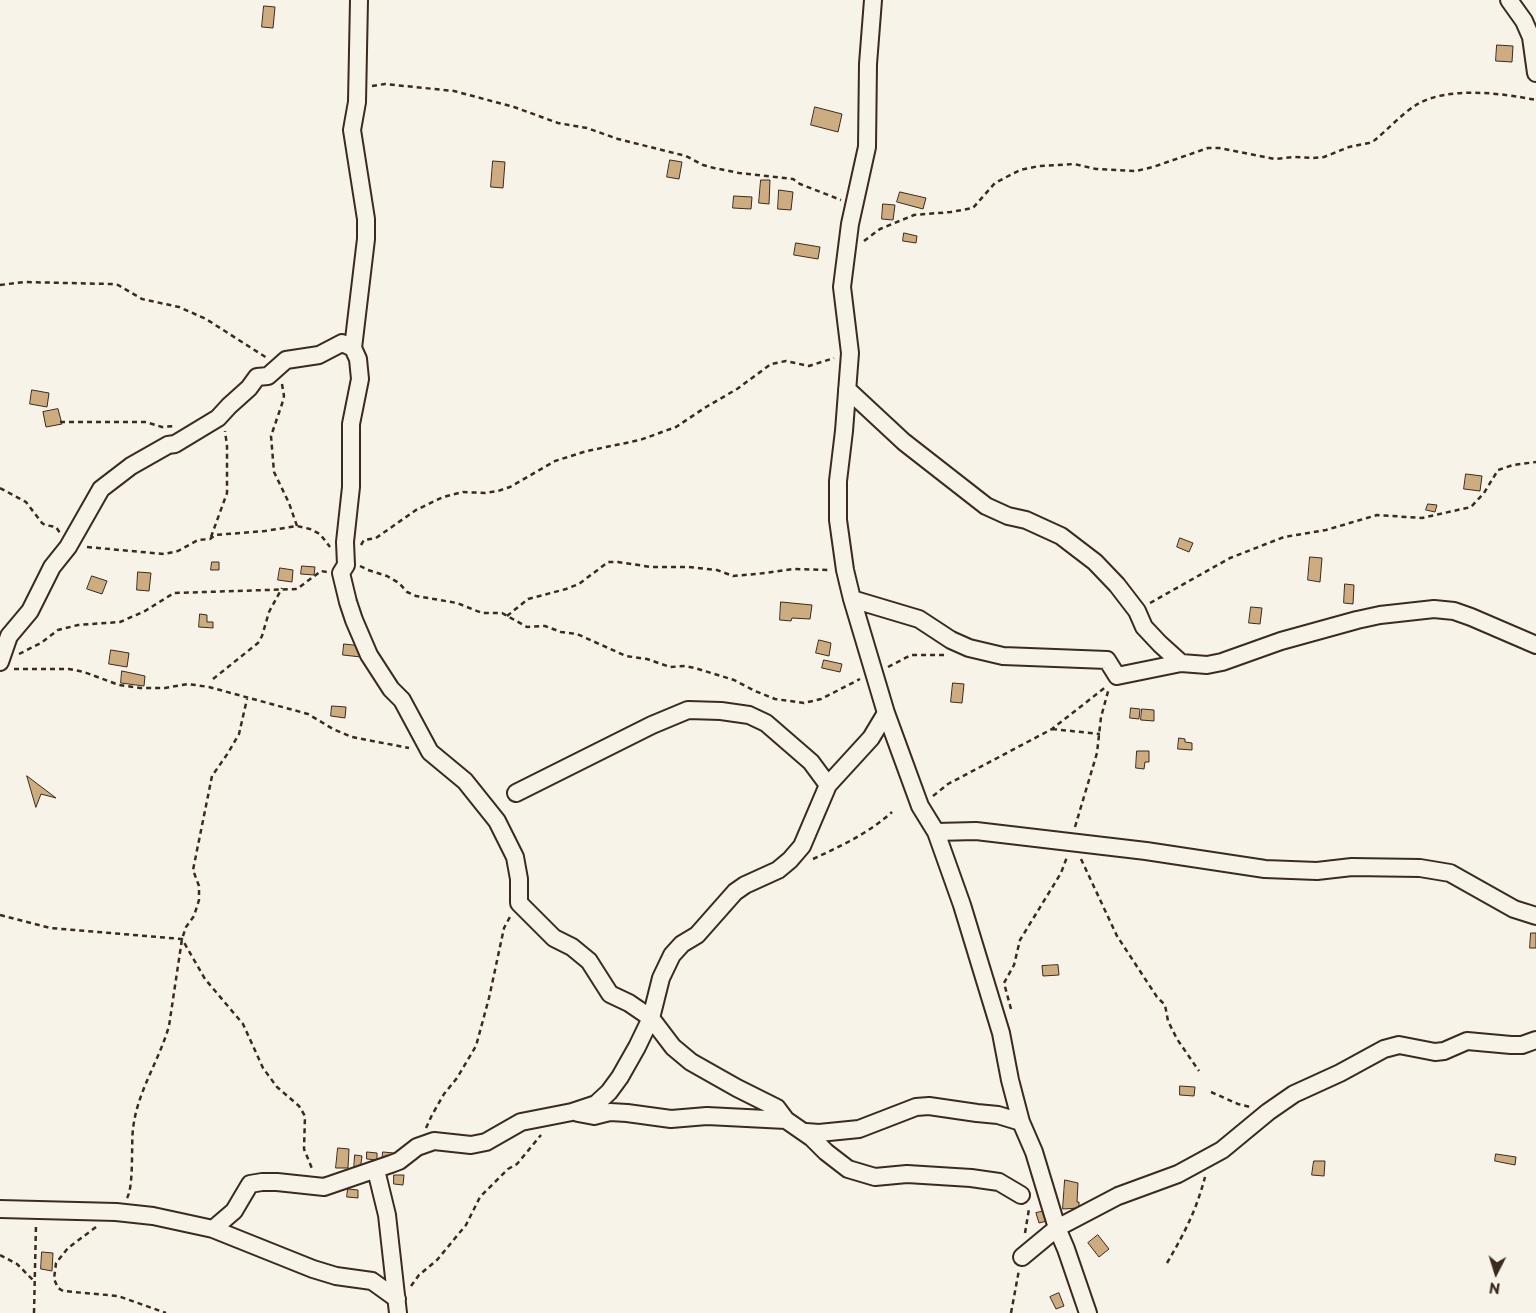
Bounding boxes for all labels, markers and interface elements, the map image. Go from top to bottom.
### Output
north arrow [1471,1248,1521,1298]
text: N [1488,1277,1501,1299]

